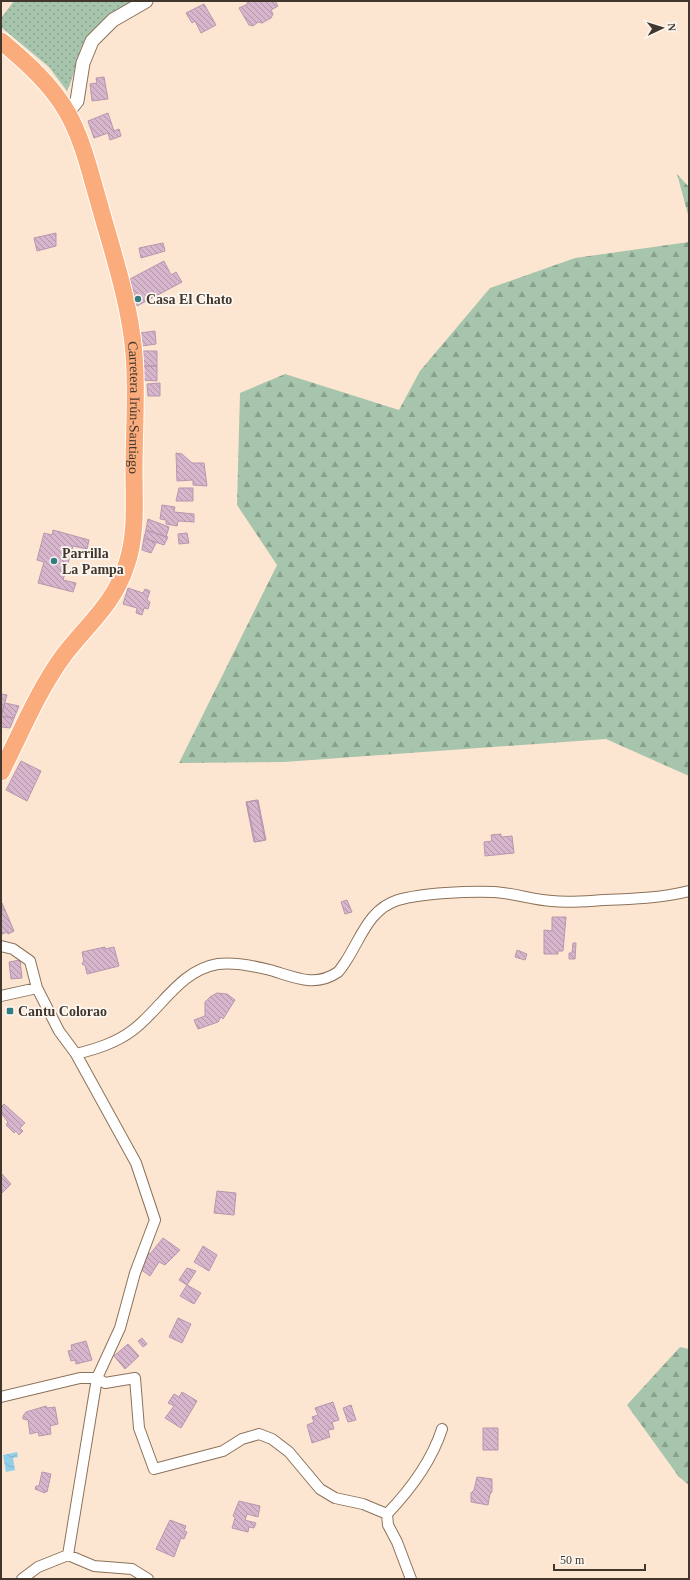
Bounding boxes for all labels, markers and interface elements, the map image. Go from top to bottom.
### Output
north arrow [642,8,682,48]
text: N [666,23,678,32]
place label: Casa El Chato [146,292,232,307]
marker: Casa El Chato [133,294,143,304]
street label: Carretera Irún-Santiago [125,340,143,474]
place label: Parrilla La Pampa [62,546,124,577]
marker: Parrilla La Pampa [49,556,59,566]
place label: Cantu Colorao [18,1004,107,1019]
marker: Cantu Colorao [5,1006,15,1016]
scale bar [554,1546,645,1572]
text: 50 m [560,1553,585,1567]

